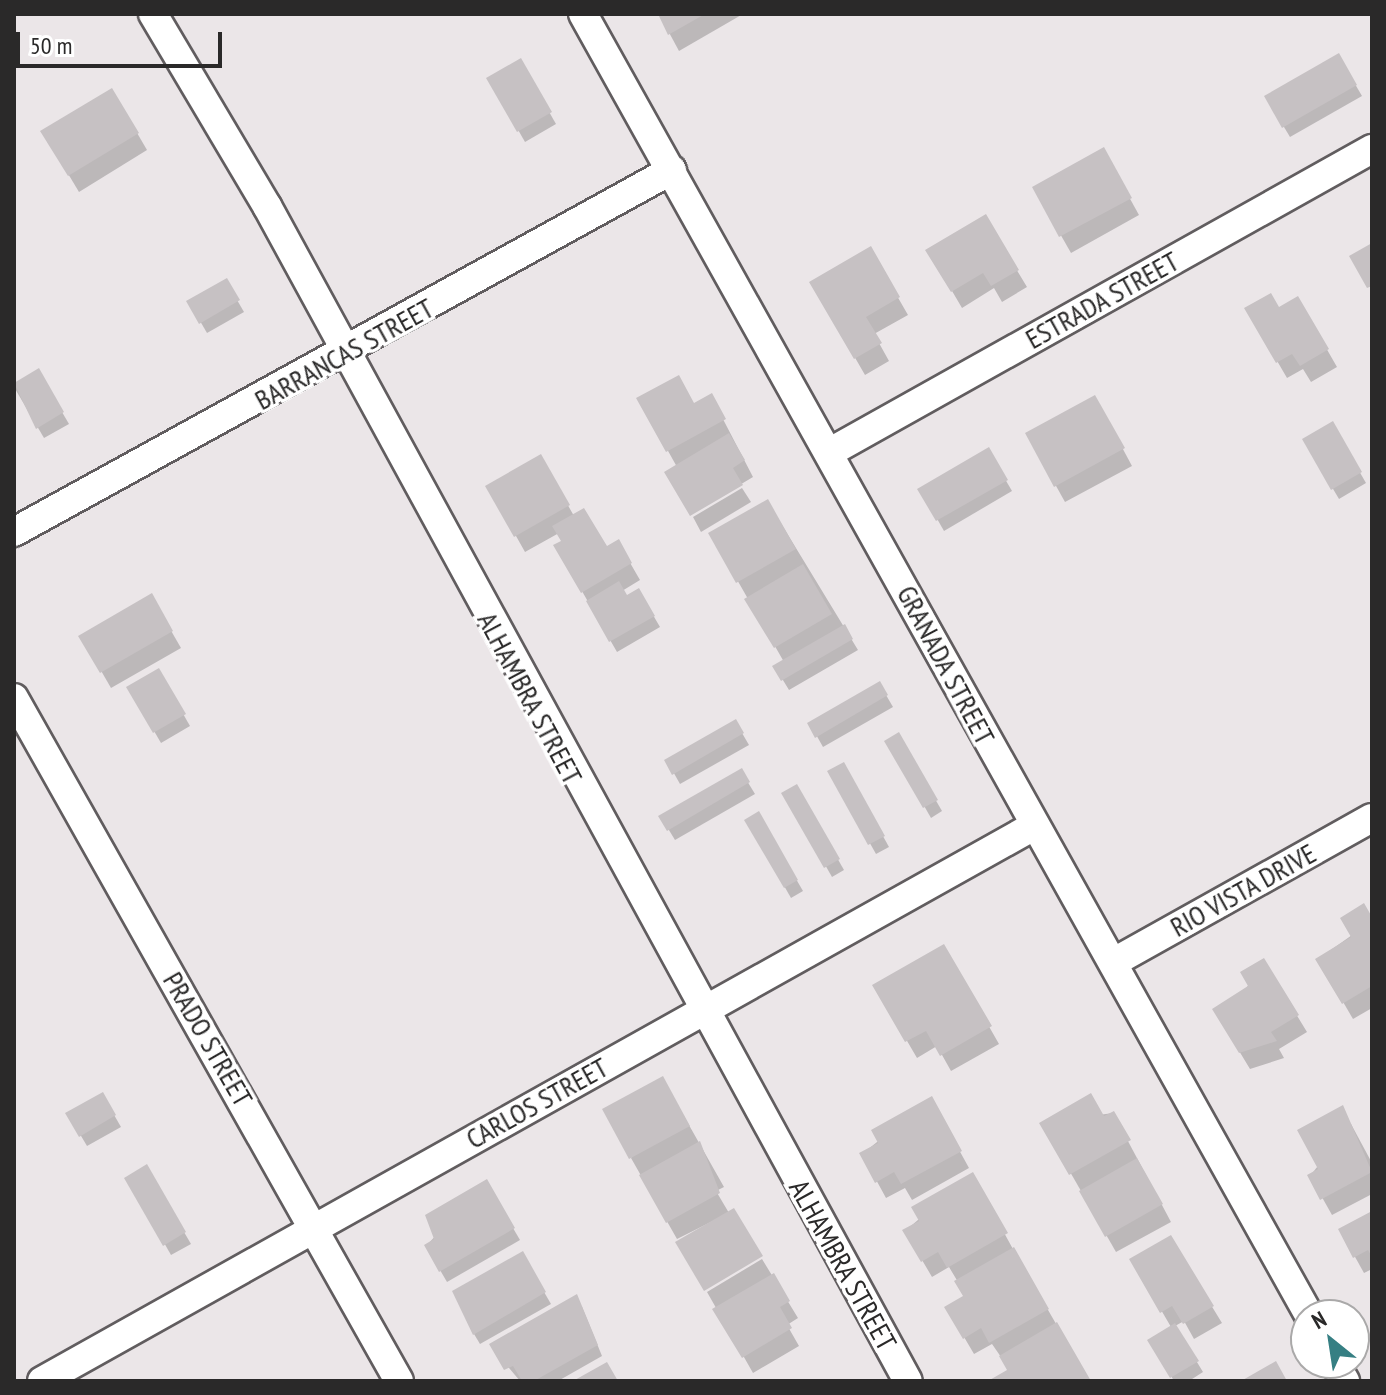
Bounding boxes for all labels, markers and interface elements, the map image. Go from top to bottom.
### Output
scale bar [20,16,226,66]
text: 50 m [30,30,72,61]
street label: ESTRADA STREET [1019,244,1185,356]
street label: BARRANCAS STREET [249,291,439,417]
street label: GRANADA STREET [890,579,1002,751]
street label: ALHAMBRA STREET [470,606,590,790]
street label: RIO VISTA DRIVE [1164,836,1322,944]
street label: PRADO STREET [156,966,260,1112]
street label: CARLOS STREET [460,1050,614,1156]
street label: ALHAMBRA STREET [782,1174,904,1356]
north arrow [1290,1299,1370,1379]
text: N [1307,1305,1331,1335]

